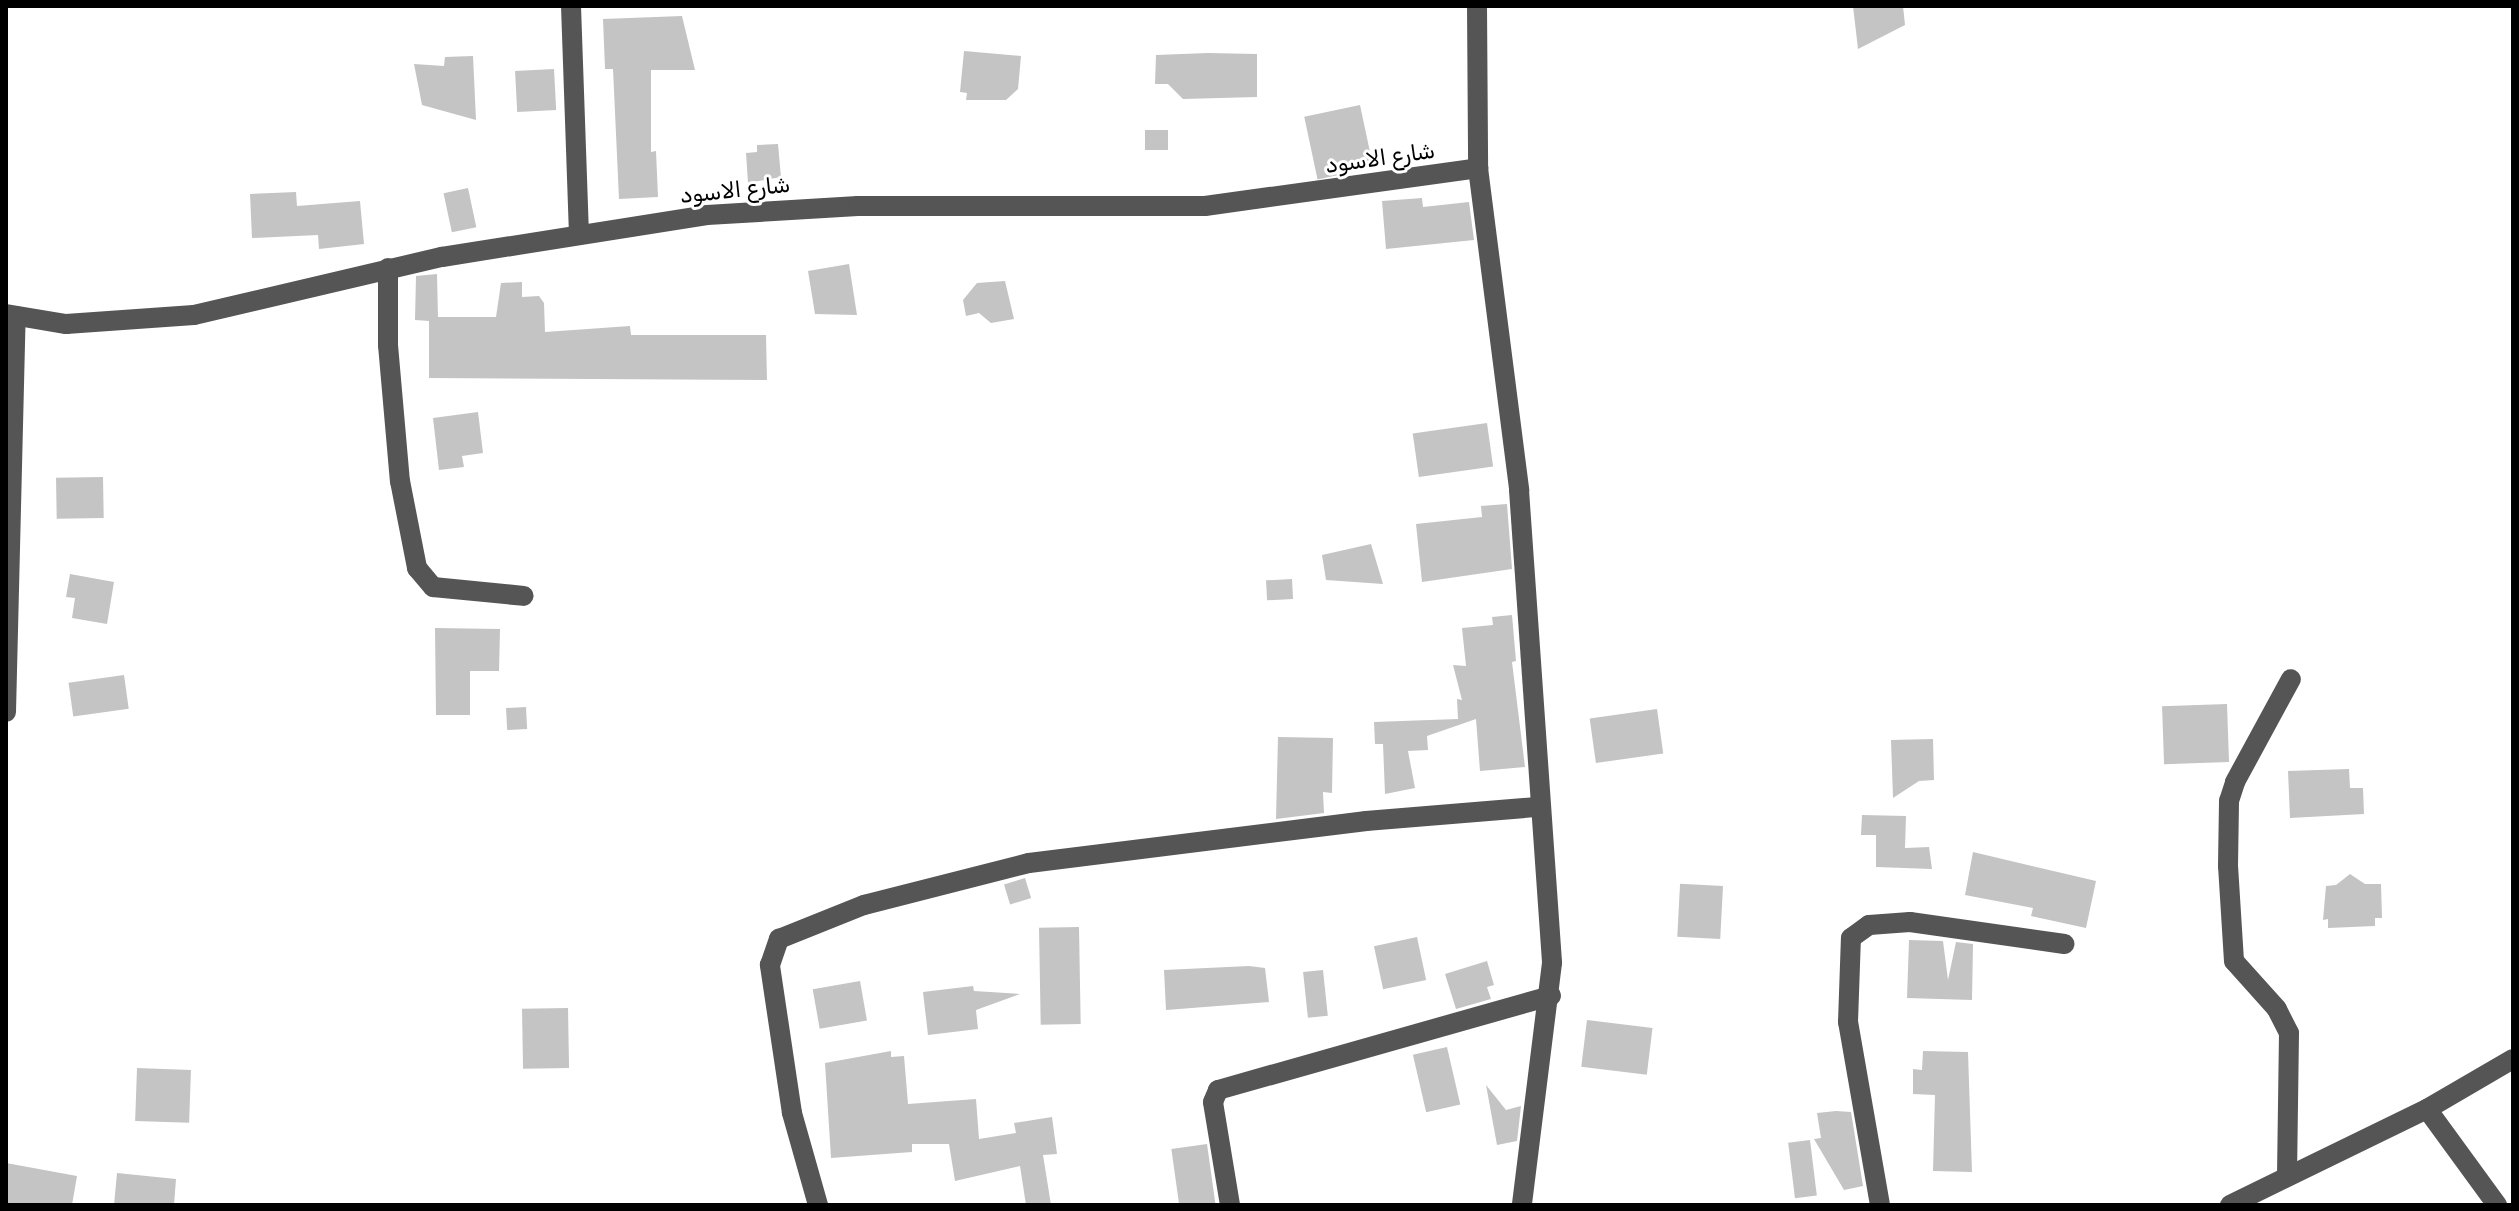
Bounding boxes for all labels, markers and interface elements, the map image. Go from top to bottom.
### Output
street label: شارع الاسود [1323,137,1437,179]
street label: شارع الاسود [679,171,791,209]

